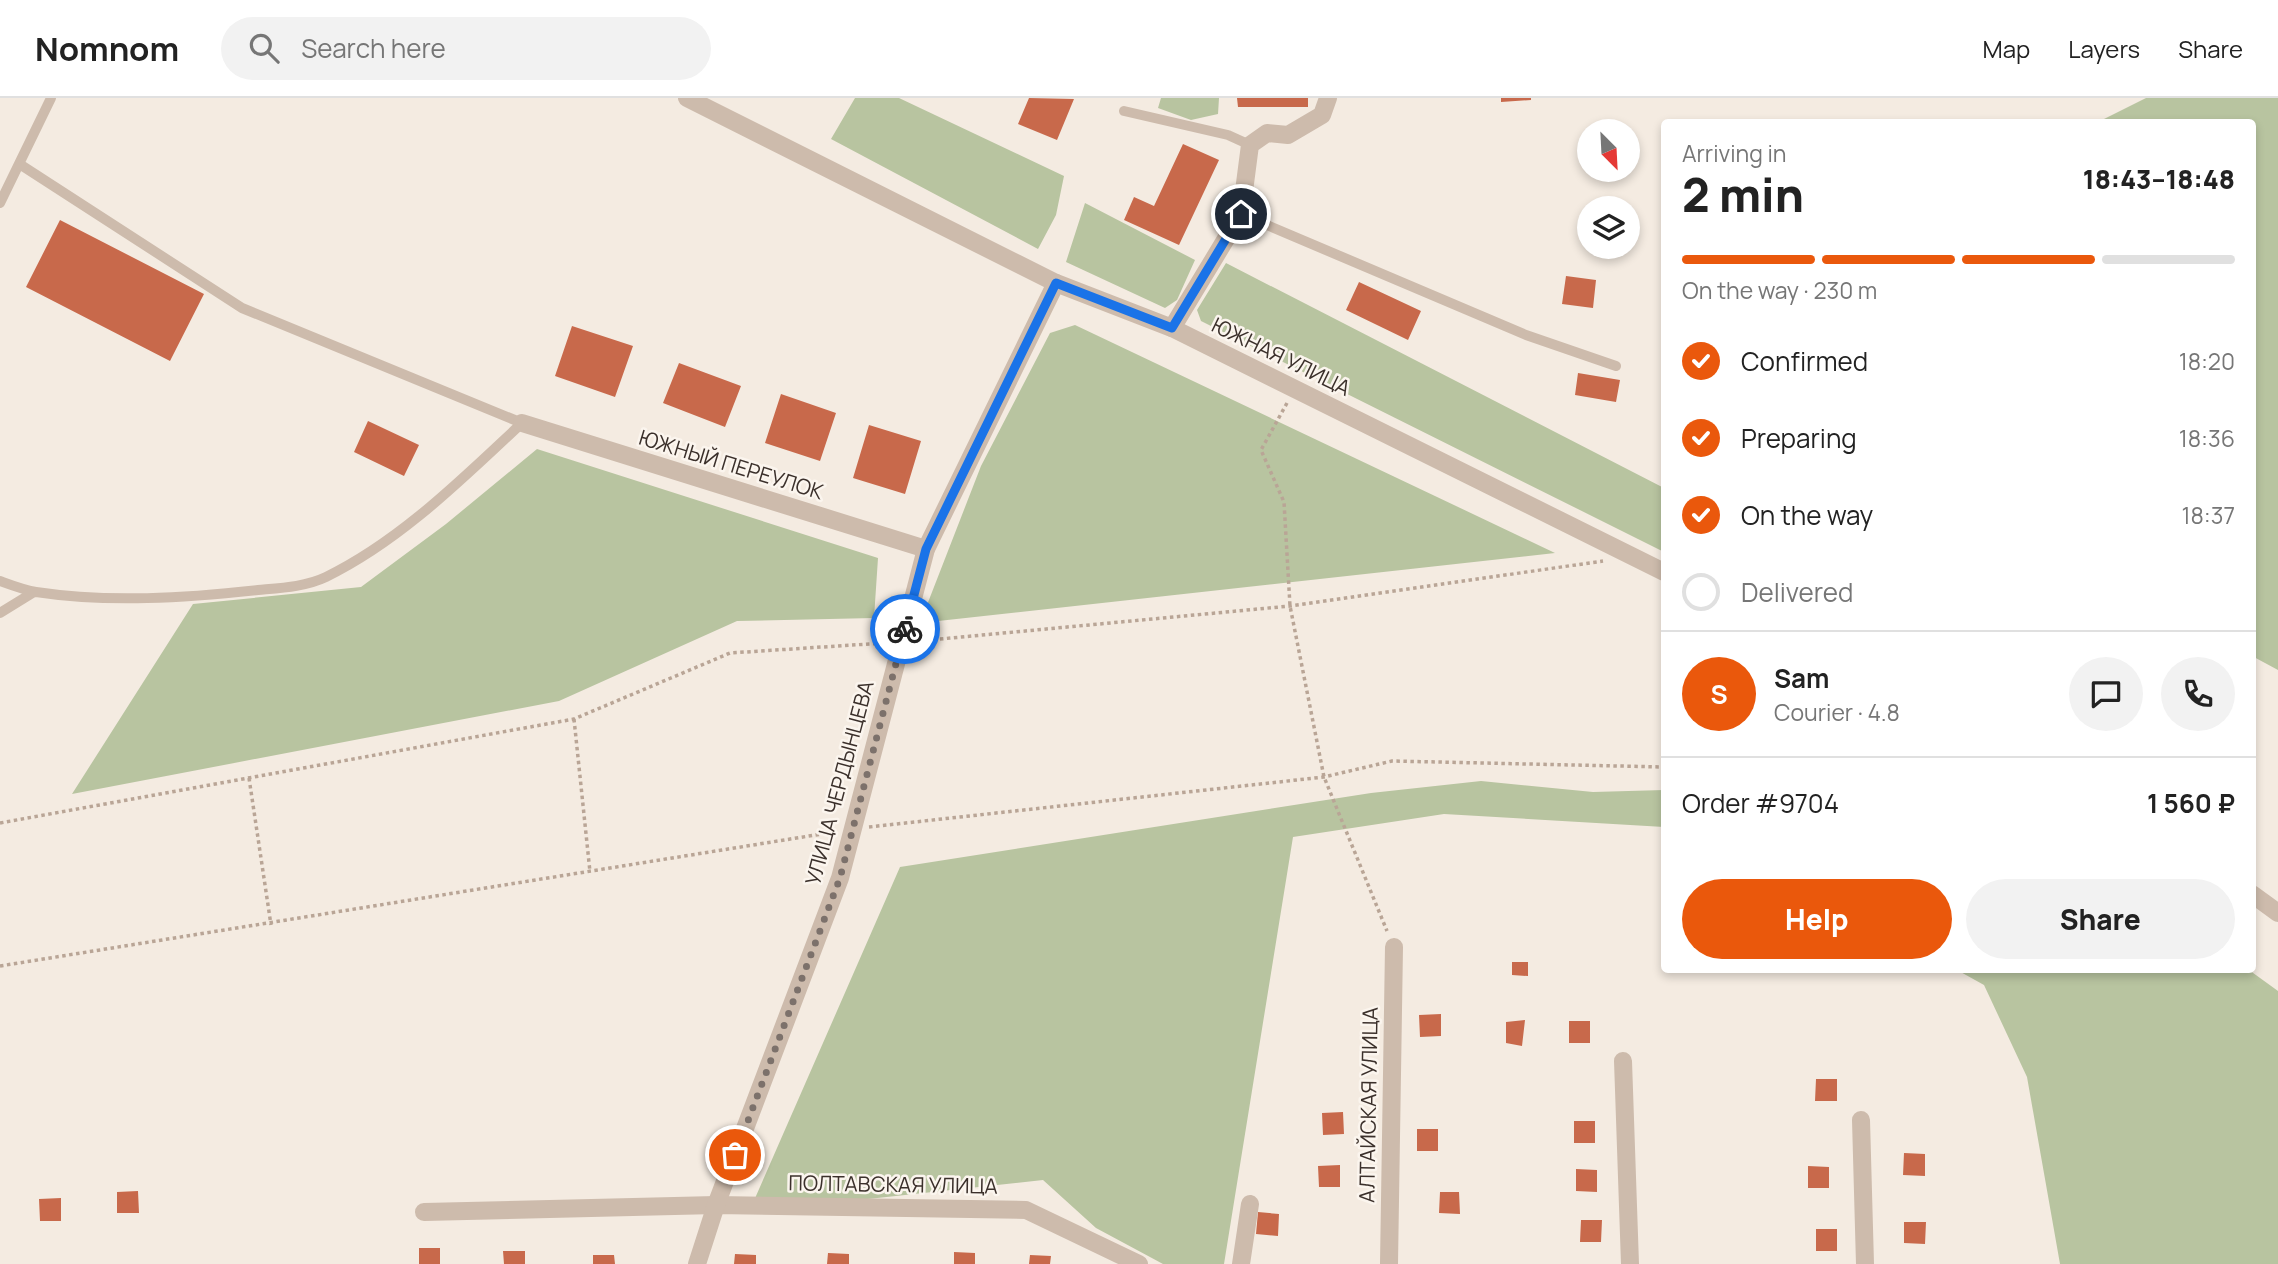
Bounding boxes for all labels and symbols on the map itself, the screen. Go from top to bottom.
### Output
north arrow [1577,119,1640,182]
pin [1211,184,1271,244]
street label: ЮЖНАЯ УЛИЦА [1207,310,1355,402]
street label: ЮЖНЫЙ ПЕРЕУЛОК [636,423,827,506]
courier [870,594,940,664]
street label: УЛИЦА ЧЕРДЫНЦЕВА [798,677,880,888]
street label: АЛТАЙСКАЯ УЛИЦА [1352,1007,1384,1203]
pin [705,1125,765,1185]
street label: ПОЛТАВСКАЯ УЛИЦА [788,1168,998,1200]

